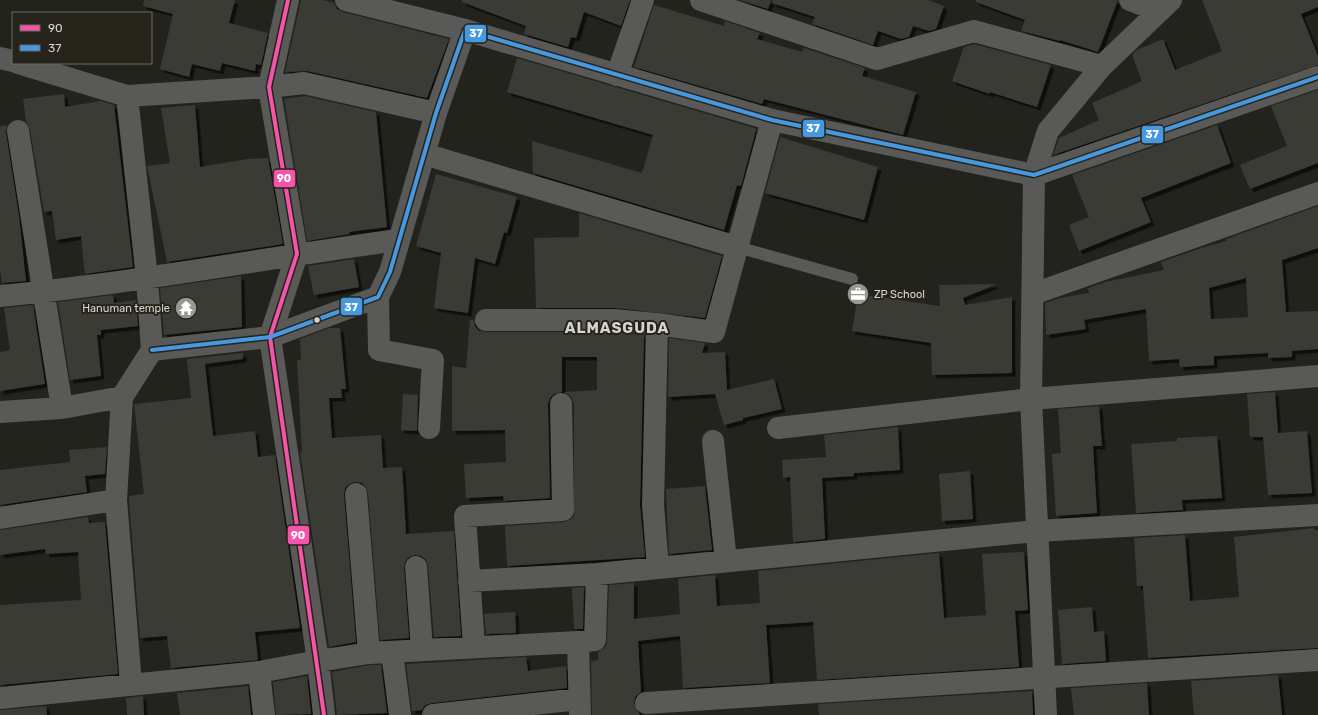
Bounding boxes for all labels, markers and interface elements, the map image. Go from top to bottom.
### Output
legend [12,12,152,64]
text: 90 [48,21,63,35]
line badge: 37 [464,24,487,43]
text: 37 [469,27,483,40]
text: 37 [48,41,61,55]
line badge: 37 [802,119,825,138]
text: 37 [806,122,820,135]
line badge: 37 [1141,125,1164,144]
text: 37 [1145,128,1159,141]
line badge: 90 [273,169,296,188]
text: 90 [277,172,291,185]
office icon: ZP School [845,281,871,307]
place label: ZP School [874,288,925,301]
temple icon: Hanuman temple [173,295,199,321]
line badge: 37 [340,297,363,316]
text: 37 [344,301,358,314]
place label: Hanuman temple [82,302,170,315]
unlabelled marker [312,315,322,325]
district label: ALMASGUDA [565,319,669,337]
line badge: 90 [287,525,310,545]
text: 90 [291,529,305,542]

